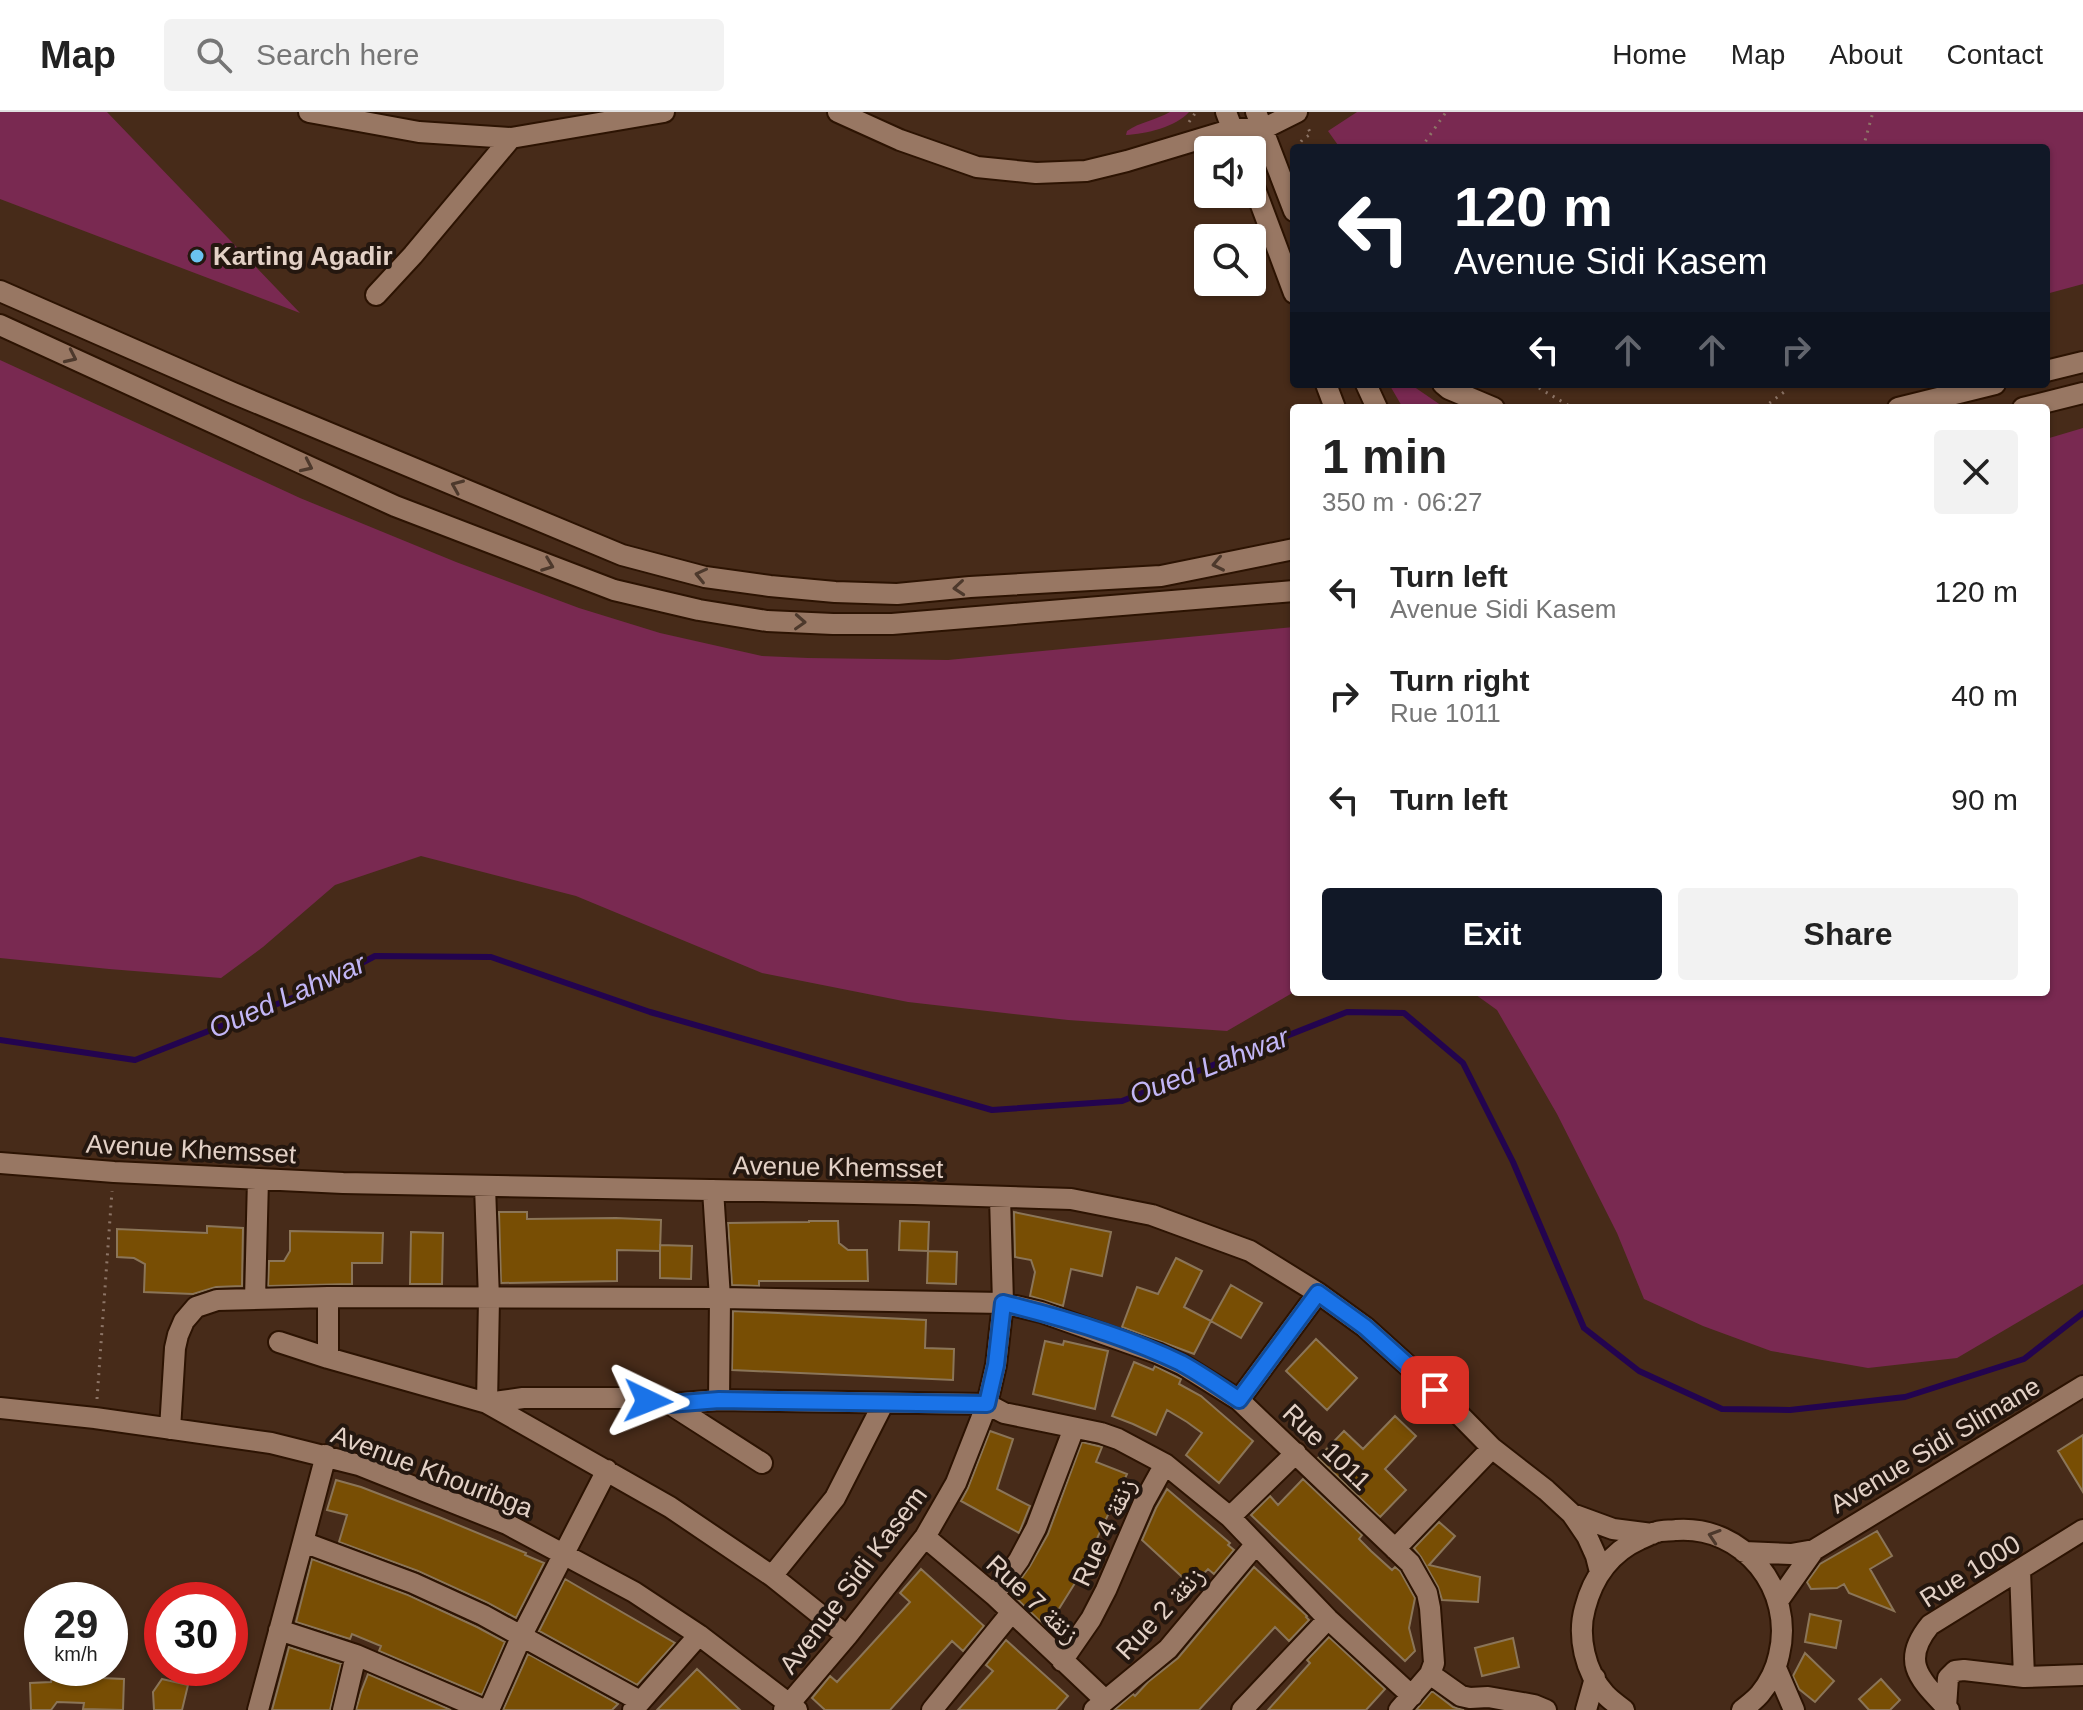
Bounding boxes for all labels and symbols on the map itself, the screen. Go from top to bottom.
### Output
place label: Karting Agadir [213,241,393,271]
marker: Karting Agadir [188,247,206,265]
one-way arrow [63,347,77,363]
one-way arrow [299,456,313,472]
one-way arrow [451,480,465,496]
one-way arrow [540,555,554,571]
one-way arrow [1211,555,1225,572]
one-way arrow [694,567,708,584]
one-way arrow [952,579,965,596]
one-way arrow [794,614,807,631]
water label: Oued Lahwar [204,947,372,1044]
water label: Oued Lahwar [1125,1021,1295,1111]
street label: Avenue Khemsset [85,1129,298,1170]
street label: Avenue Khemsset [732,1150,944,1184]
pin [1401,1356,1469,1424]
position arrow [606,1359,690,1443]
street label: Avenue Sidi Slimane [1825,1370,2045,1520]
street label: Rue 1011 [1277,1398,1377,1496]
street label: Avenue Khouribga [327,1419,538,1523]
street label: Rue 4 زنقة [1066,1473,1142,1591]
street label: Avenue Sidi Kasem [773,1481,933,1679]
street label: Rue 1000 [1914,1528,2026,1614]
one-way arrow [1708,1530,1722,1546]
street label: Rue 7 زنقة [980,1549,1086,1649]
street label: Rue 2 زنقة [1110,1560,1210,1666]
speed limit sign: 30 [144,1582,248,1686]

